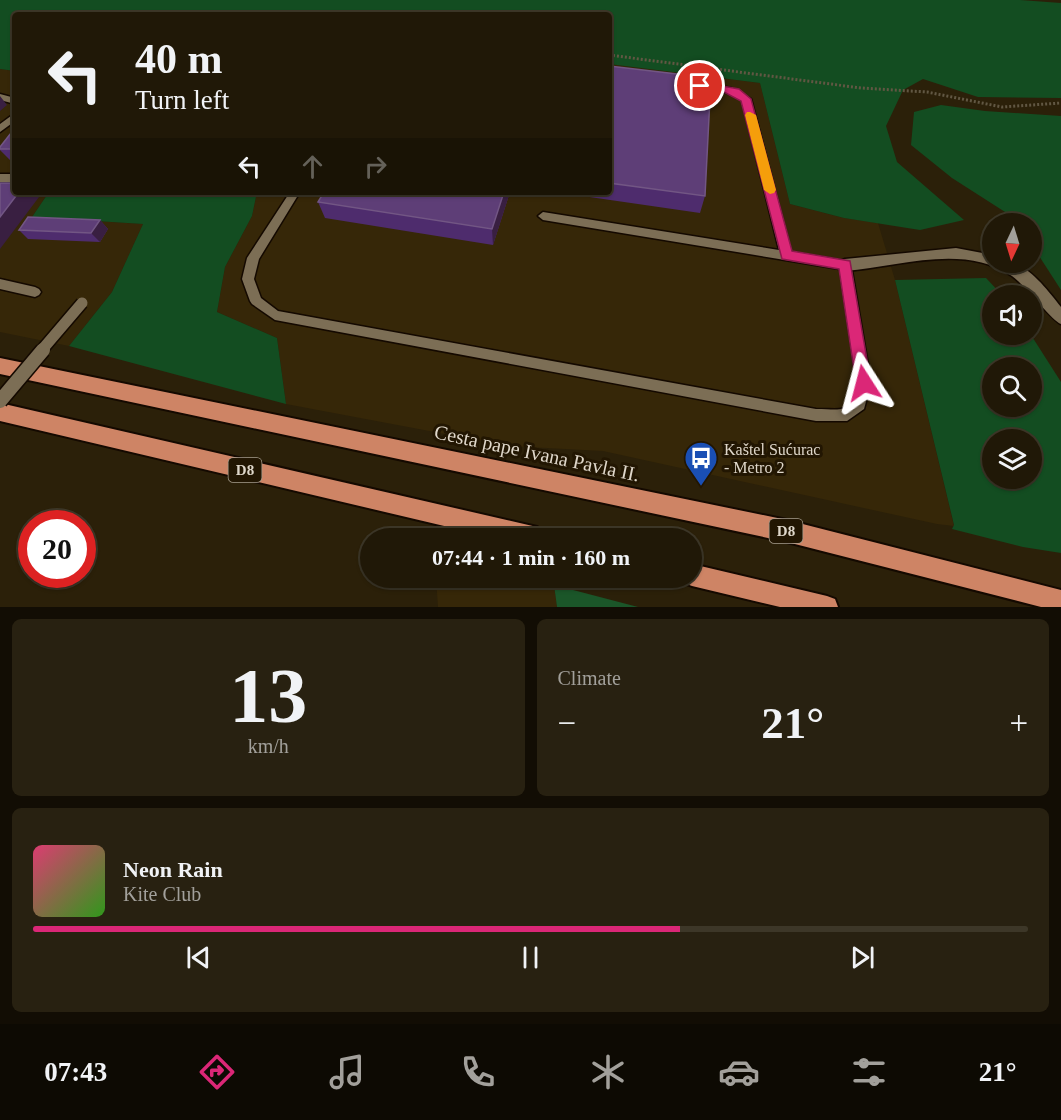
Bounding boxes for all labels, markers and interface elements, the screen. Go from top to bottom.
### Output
icon: left [36,36,114,114]
text: 40 m [135,36,223,82]
pin [674,60,725,111]
icon: arrive [683,69,716,102]
text: Turn left [135,85,229,115]
icon: left [233,150,266,183]
icon: ahead [296,150,329,183]
icon: right [359,150,392,183]
north arrow [982,213,1042,273]
map controls [982,213,1042,489]
button: sound [982,285,1042,345]
position arrow [832,351,896,415]
button: search [982,357,1042,417]
street label: Cesta pape Ivana Pavla II. [432,420,642,487]
button: layers [982,429,1042,489]
bus stop icon: Kaštel Sućurac - Metro 2 [683,440,719,487]
place label: Kaštel Sućurac - Metro 2 [724,441,820,476]
road number: D8 [228,458,262,482]
speed limit sign: 20 [18,510,96,588]
road number: D8 [770,519,802,543]
text: 07:44 · 1 min · 160 m [432,545,630,570]
text: 13 [229,652,307,739]
text: Climate [558,667,621,689]
text: 21° [761,698,824,748]
text: − [558,705,576,741]
text: + [1009,705,1028,741]
text: km/h [248,735,289,757]
text: Neon Rain [123,857,223,882]
text: Kite Club [123,883,201,905]
icon: previous [182,941,215,974]
icon: pause [514,941,547,974]
icon: next [846,941,879,974]
icon: directions [196,1051,238,1093]
icon: music [326,1051,368,1093]
icon: phone [457,1051,499,1093]
icon: climate [587,1051,629,1093]
icon: car [718,1051,760,1093]
icon: filters [848,1051,890,1093]
text: 07:43 [44,1057,107,1087]
text: 21° [979,1057,1017,1087]

